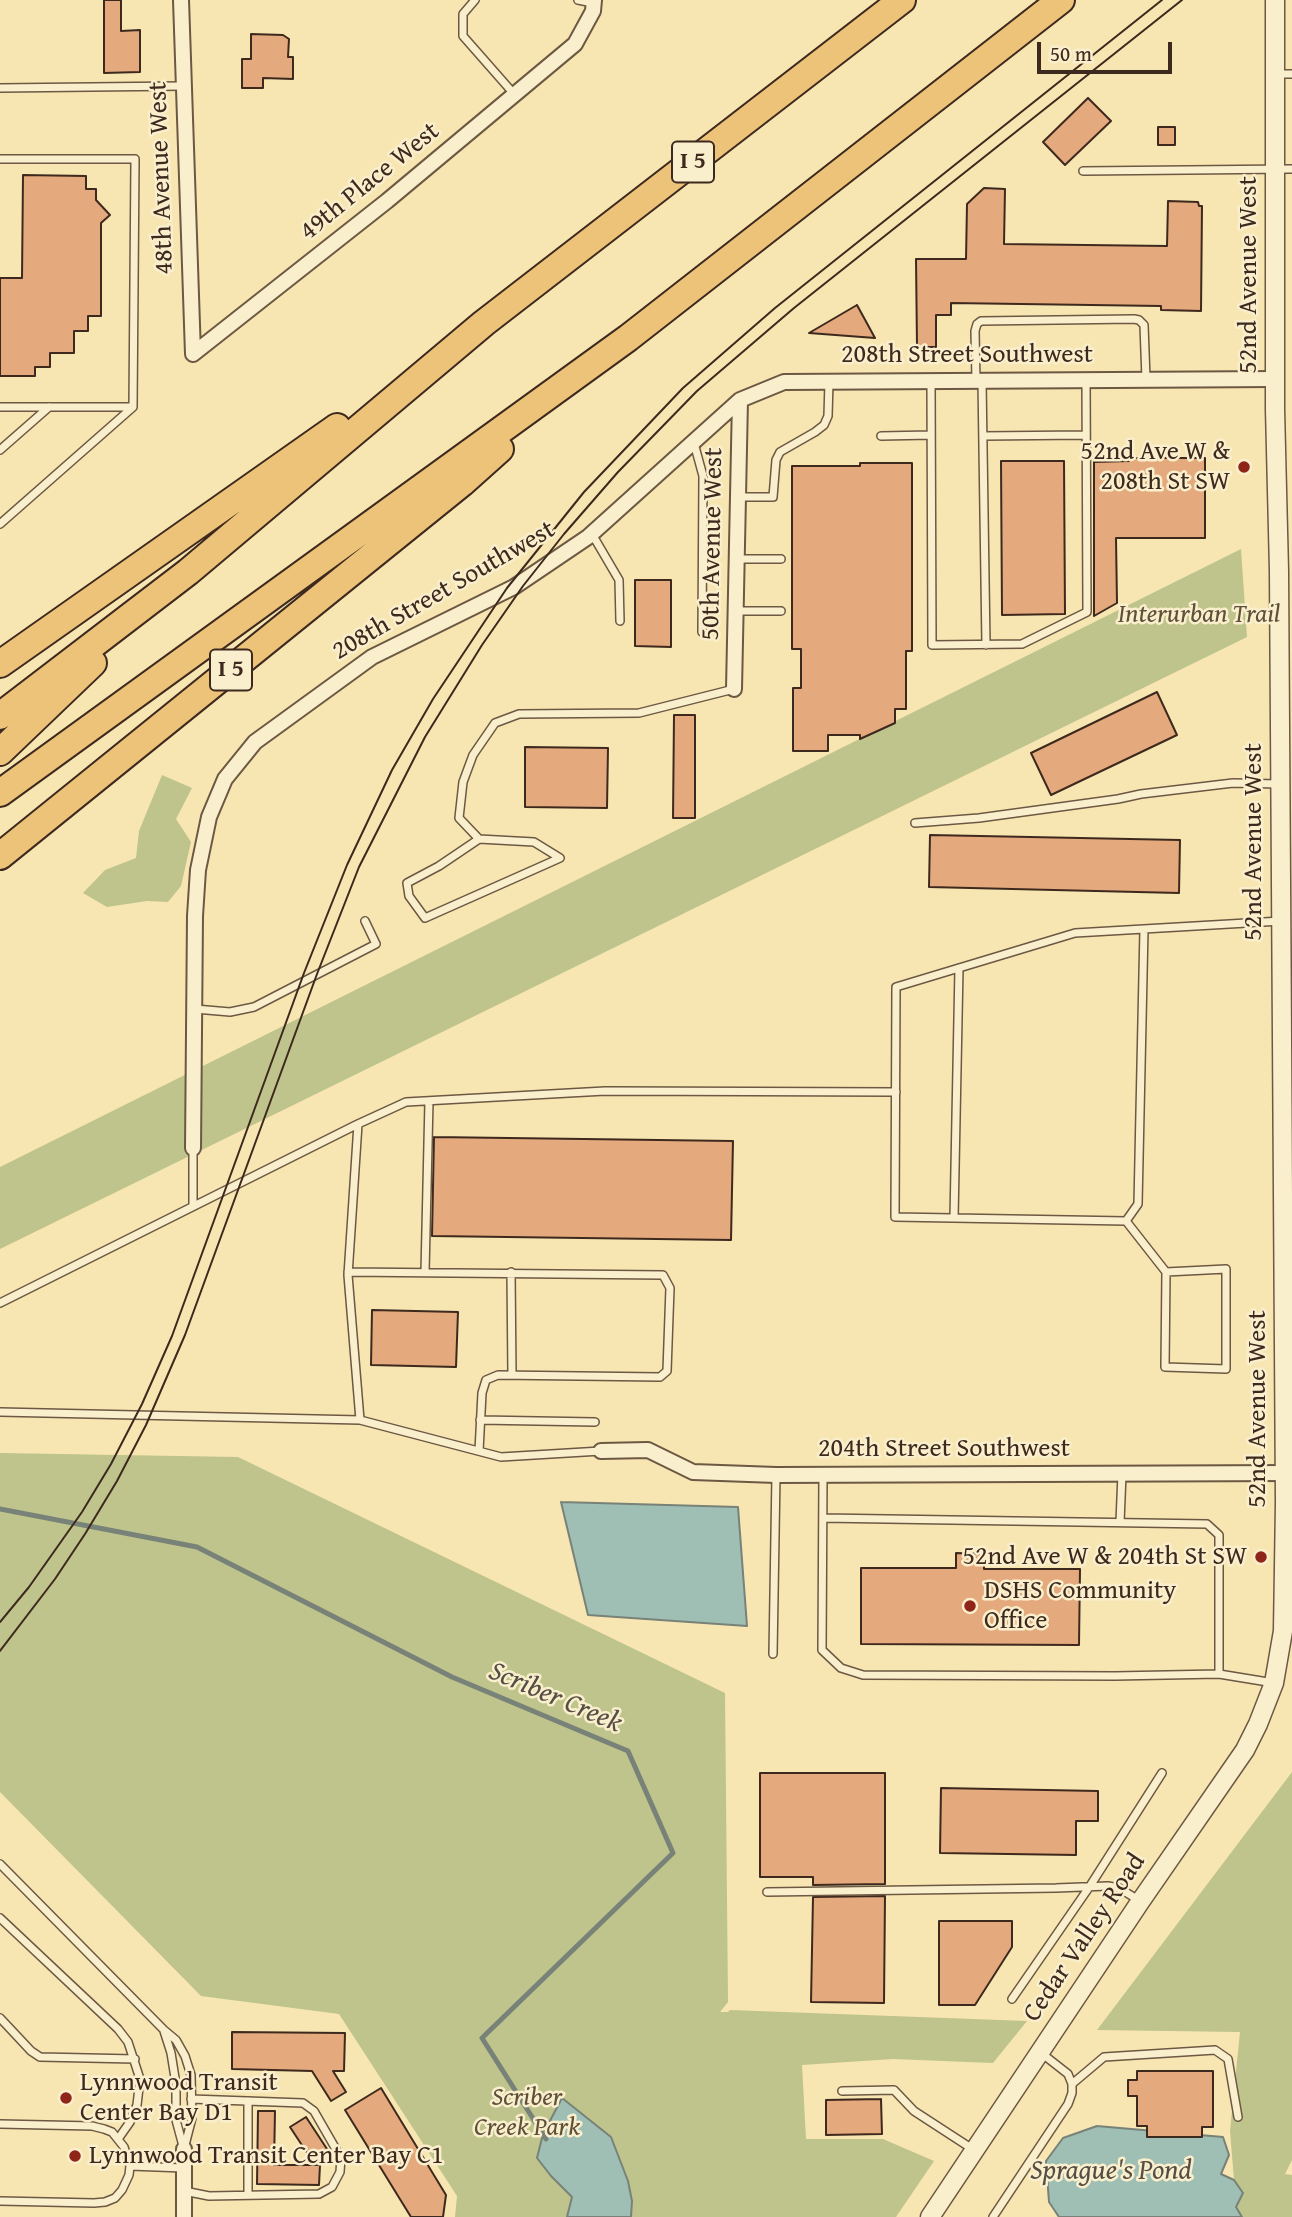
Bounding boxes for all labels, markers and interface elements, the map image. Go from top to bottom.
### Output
scale bar [1040,28,1175,72]
text: 50 m [1050,38,1092,69]
street label: 48th Avenue West [143,81,181,275]
street label: 49th Place West [294,116,446,248]
road number: I 5 [672,142,714,182]
street label: 52nd Avenue West [1233,176,1265,374]
street label: 208th Street Southwest [841,339,1093,371]
place label: 52nd Ave W & 208th St SW [1081,436,1230,498]
street label: 50th Avenue West [696,447,730,641]
marker: 52nd Ave W & 208th St SW [1236,459,1252,475]
street label: 208th Street Southwest [327,514,561,668]
park label: Interurban Trail [1118,599,1280,631]
road number: I 5 [210,650,252,690]
street label: 52nd Avenue West [1238,743,1270,941]
street label: 52nd Avenue West [1242,1310,1274,1508]
street label: 204th Street Southwest [818,1433,1070,1465]
place label: 52nd Ave W & 204th St SW [962,1541,1247,1573]
marker: 52nd Ave W & 204th St SW [1253,1549,1269,1565]
place label: DSHS Community Office [984,1575,1176,1636]
marker: DSHS Community Office [962,1598,978,1614]
water label: Scriber Creek [484,1655,626,1741]
street label: Cedar Valley Road [1017,1848,1153,2028]
place label: Lynnwood Transit Center Bay D1 [80,2067,278,2128]
park label: Scriber Creek Park [474,2082,580,2144]
marker: Lynnwood Transit Center Bay D1 [58,2090,74,2106]
place label: Lynnwood Transit Center Bay C1 [89,2140,444,2172]
marker: Lynnwood Transit Center Bay C1 [67,2148,83,2164]
water label: Sprague's Pond [1030,2155,1192,2189]

